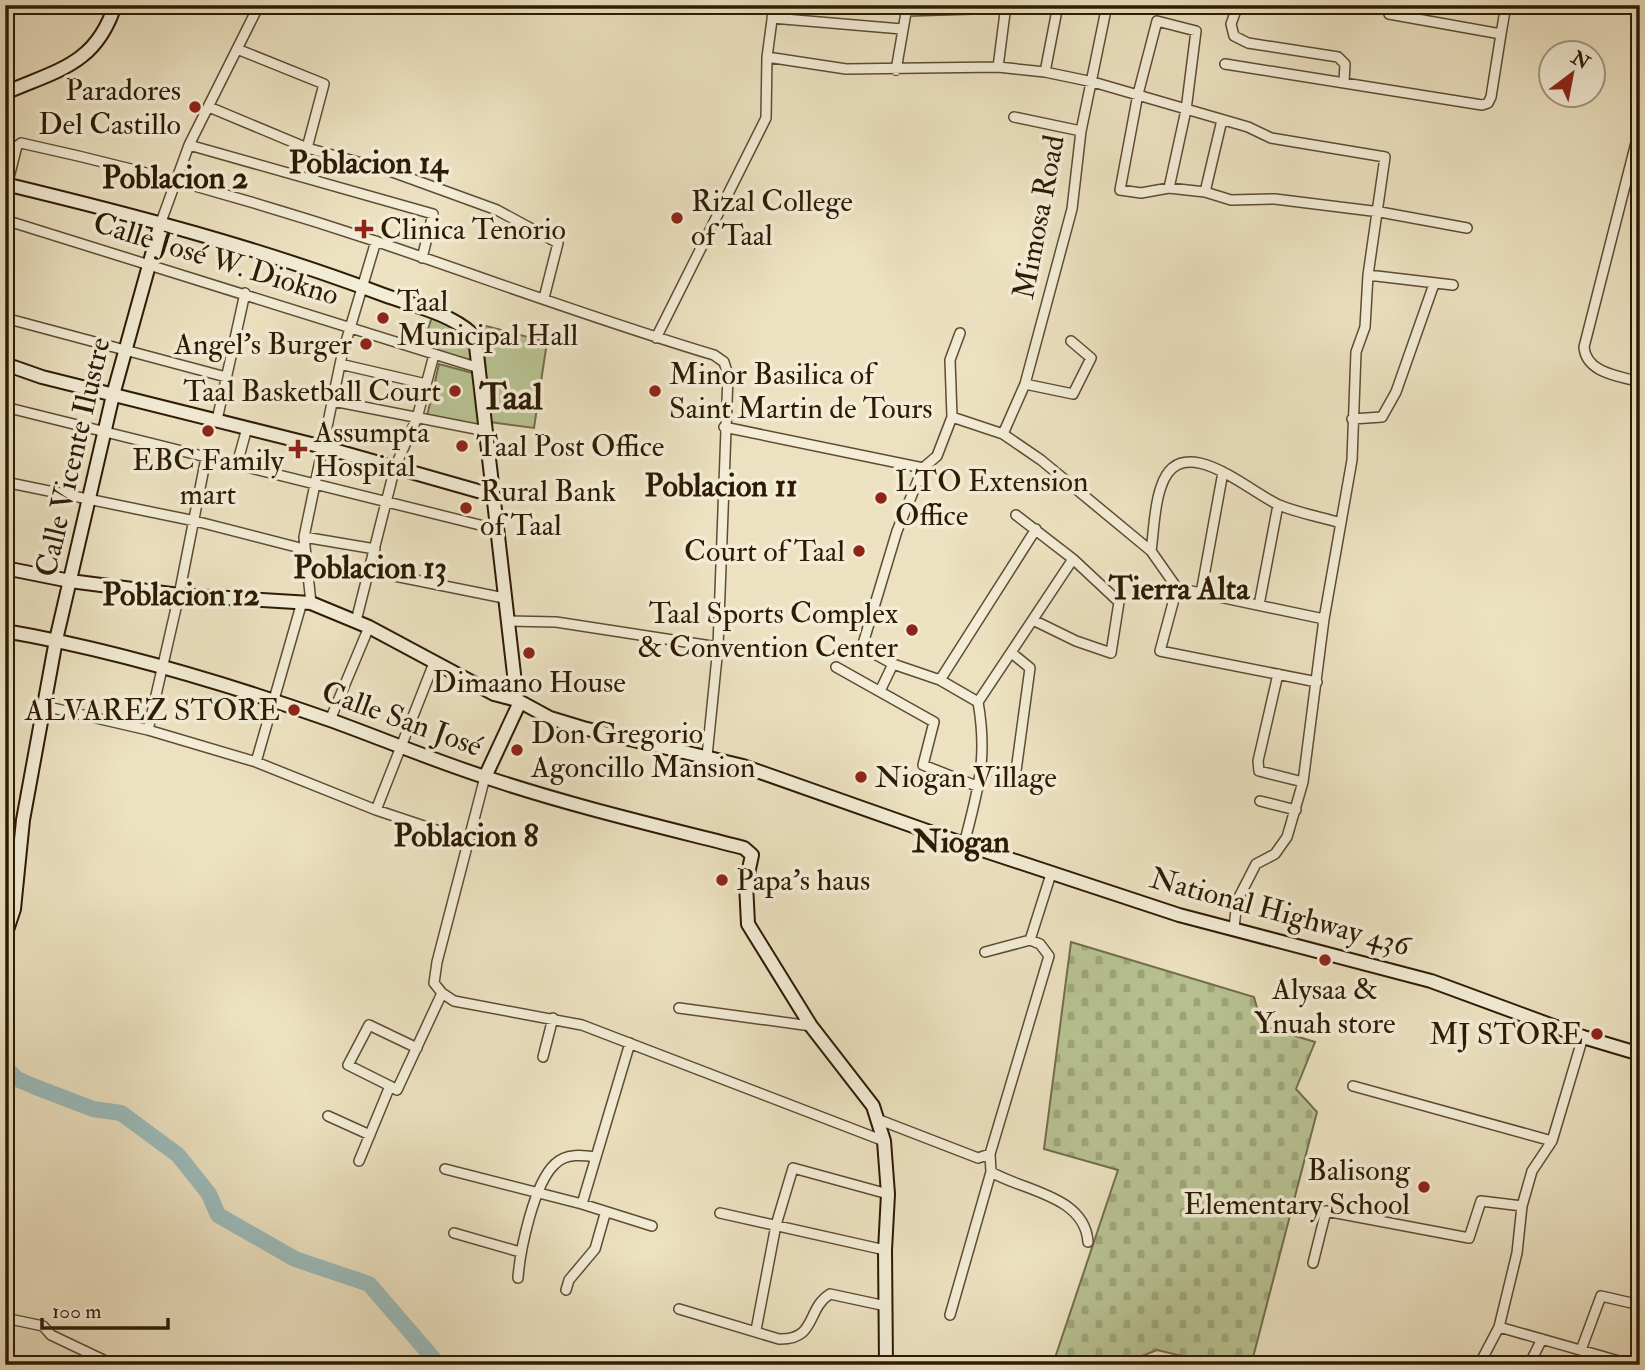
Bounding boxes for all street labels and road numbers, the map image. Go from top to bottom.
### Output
street label: Mimosa Road [1005,132,1073,302]
street label: Calle José W. Diokno [89,204,343,314]
street label: Calle Vicente Ilustre [27,334,119,580]
street label: Calle San José [317,673,488,765]
street label: National Highway 436 [1146,859,1416,965]

